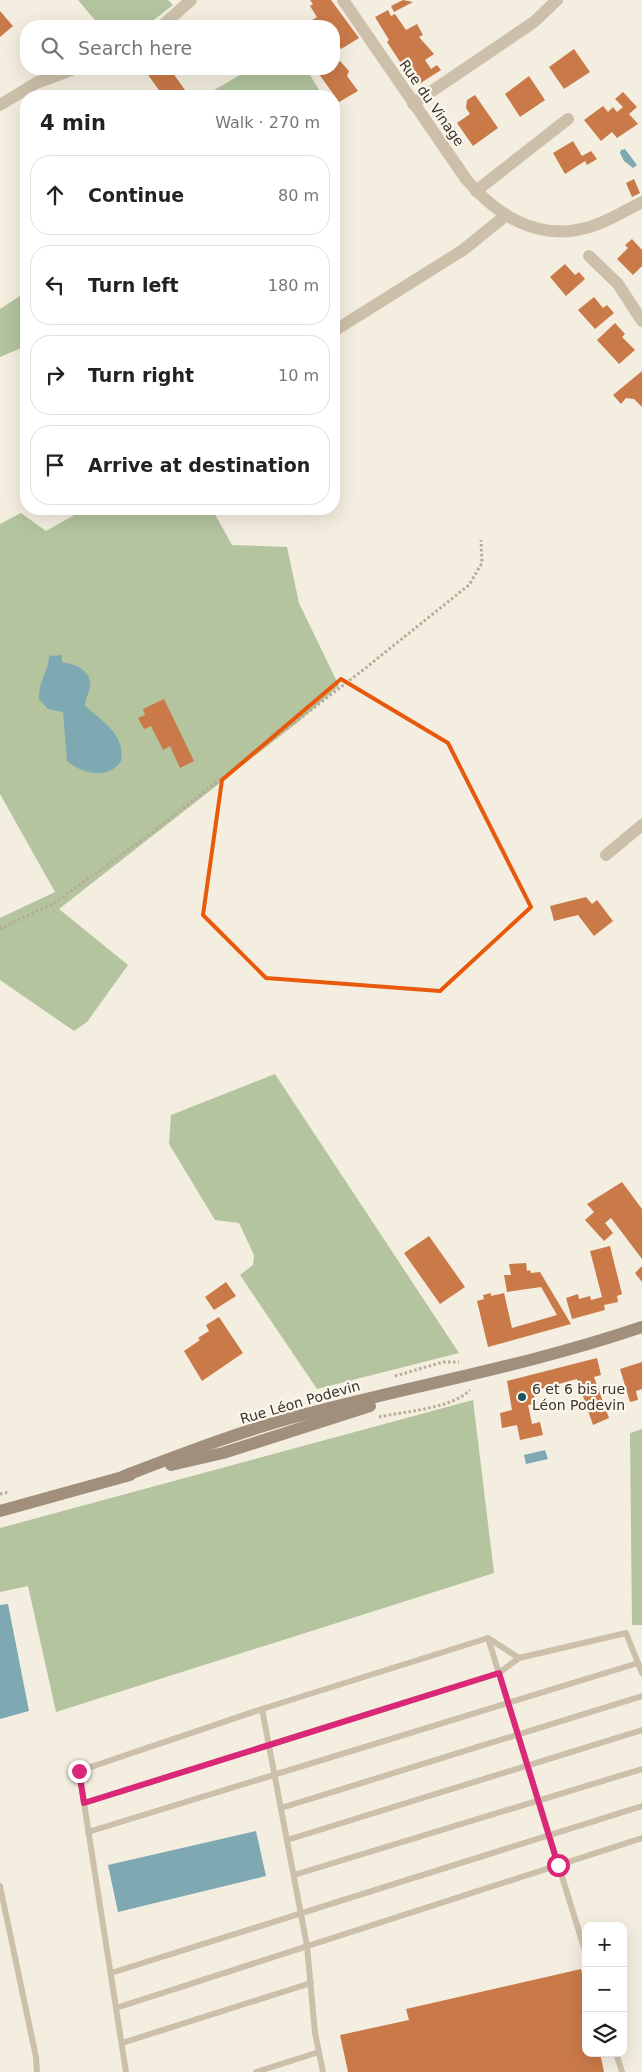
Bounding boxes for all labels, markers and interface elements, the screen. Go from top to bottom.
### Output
search box [20,20,340,75]
icon: search [38,34,66,62]
text: Search here [78,37,192,59]
street label: Rue du Vinage [396,57,468,149]
text: 4 min [40,111,106,135]
text: Walk · 270 m [215,113,320,132]
icon: ahead [41,181,69,209]
text: Continue [88,184,184,206]
text: 80 m [278,186,319,205]
icon: left [41,271,69,299]
text: Turn left [88,274,179,296]
text: 180 m [268,276,319,295]
icon: right [41,361,69,389]
text: Turn right [88,364,194,386]
text: 10 m [278,366,319,385]
icon: arrive [41,451,69,479]
text: Arrive at destination [88,454,310,476]
street label: Rue Léon Podevin [238,1377,362,1427]
place label: 6 et 6 bis rue Léon Podevin [532,1381,625,1413]
marker: 6 et 6 bis rue Léon Podevin [516,1391,528,1403]
route end [68,1760,91,1783]
route start [547,1854,570,1877]
map controls [582,1922,627,2057]
button: + [582,1922,627,1967]
button: − [582,1967,627,2012]
button: layers [582,2012,627,2057]

